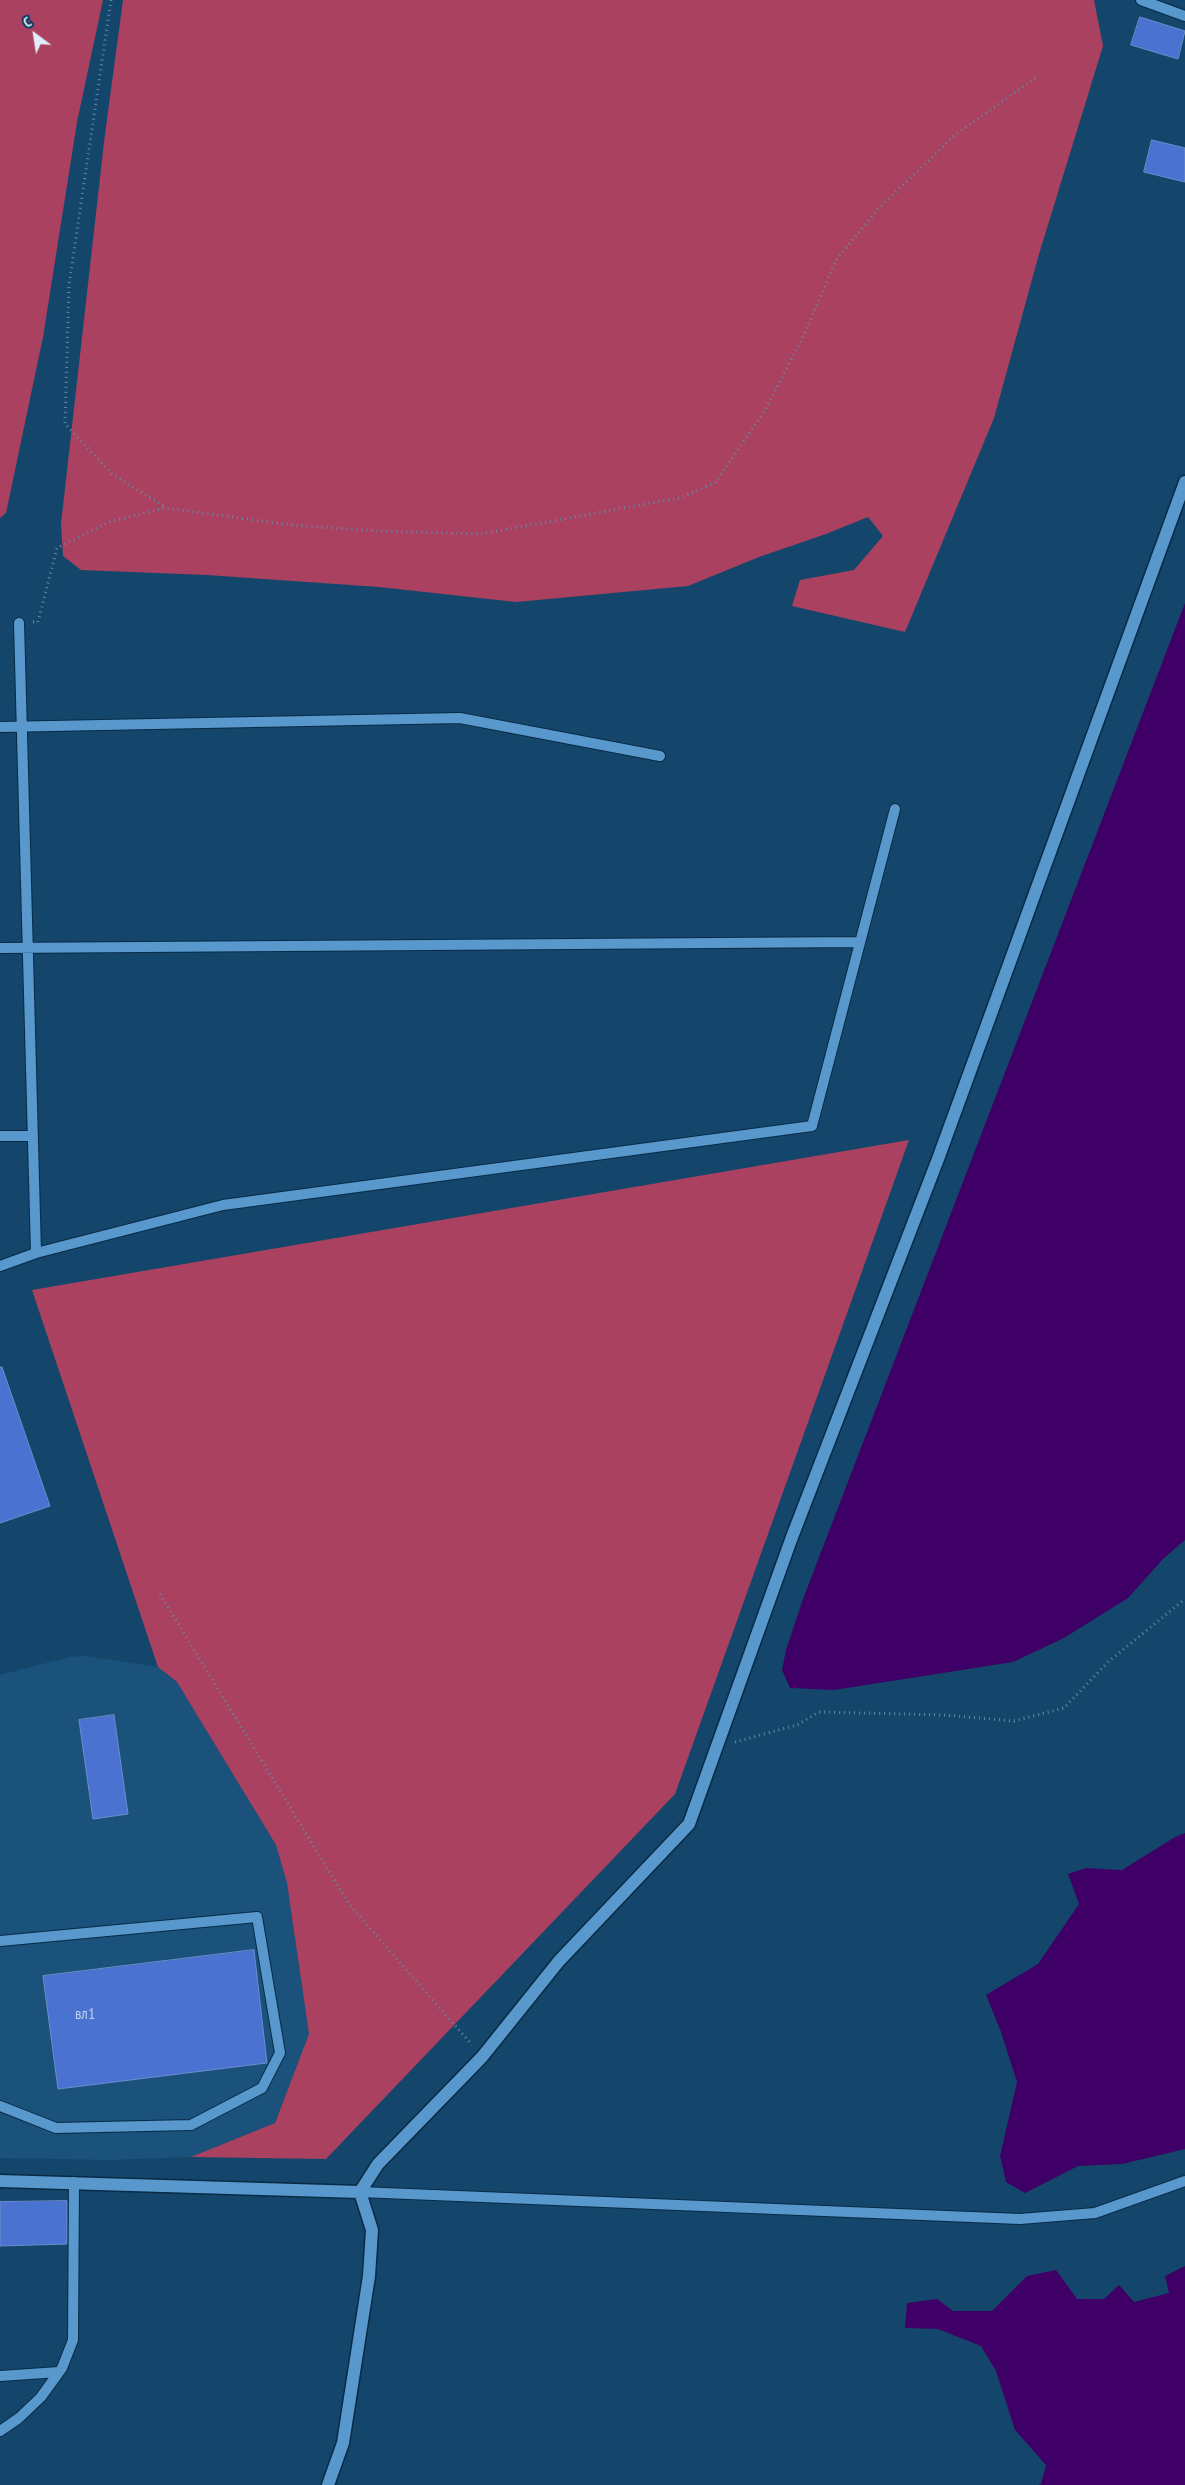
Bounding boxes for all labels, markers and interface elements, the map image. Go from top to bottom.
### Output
north arrow [10,10,60,60]
text: С [20,13,35,32]
house number: вл1 [75,2004,95,2024]

